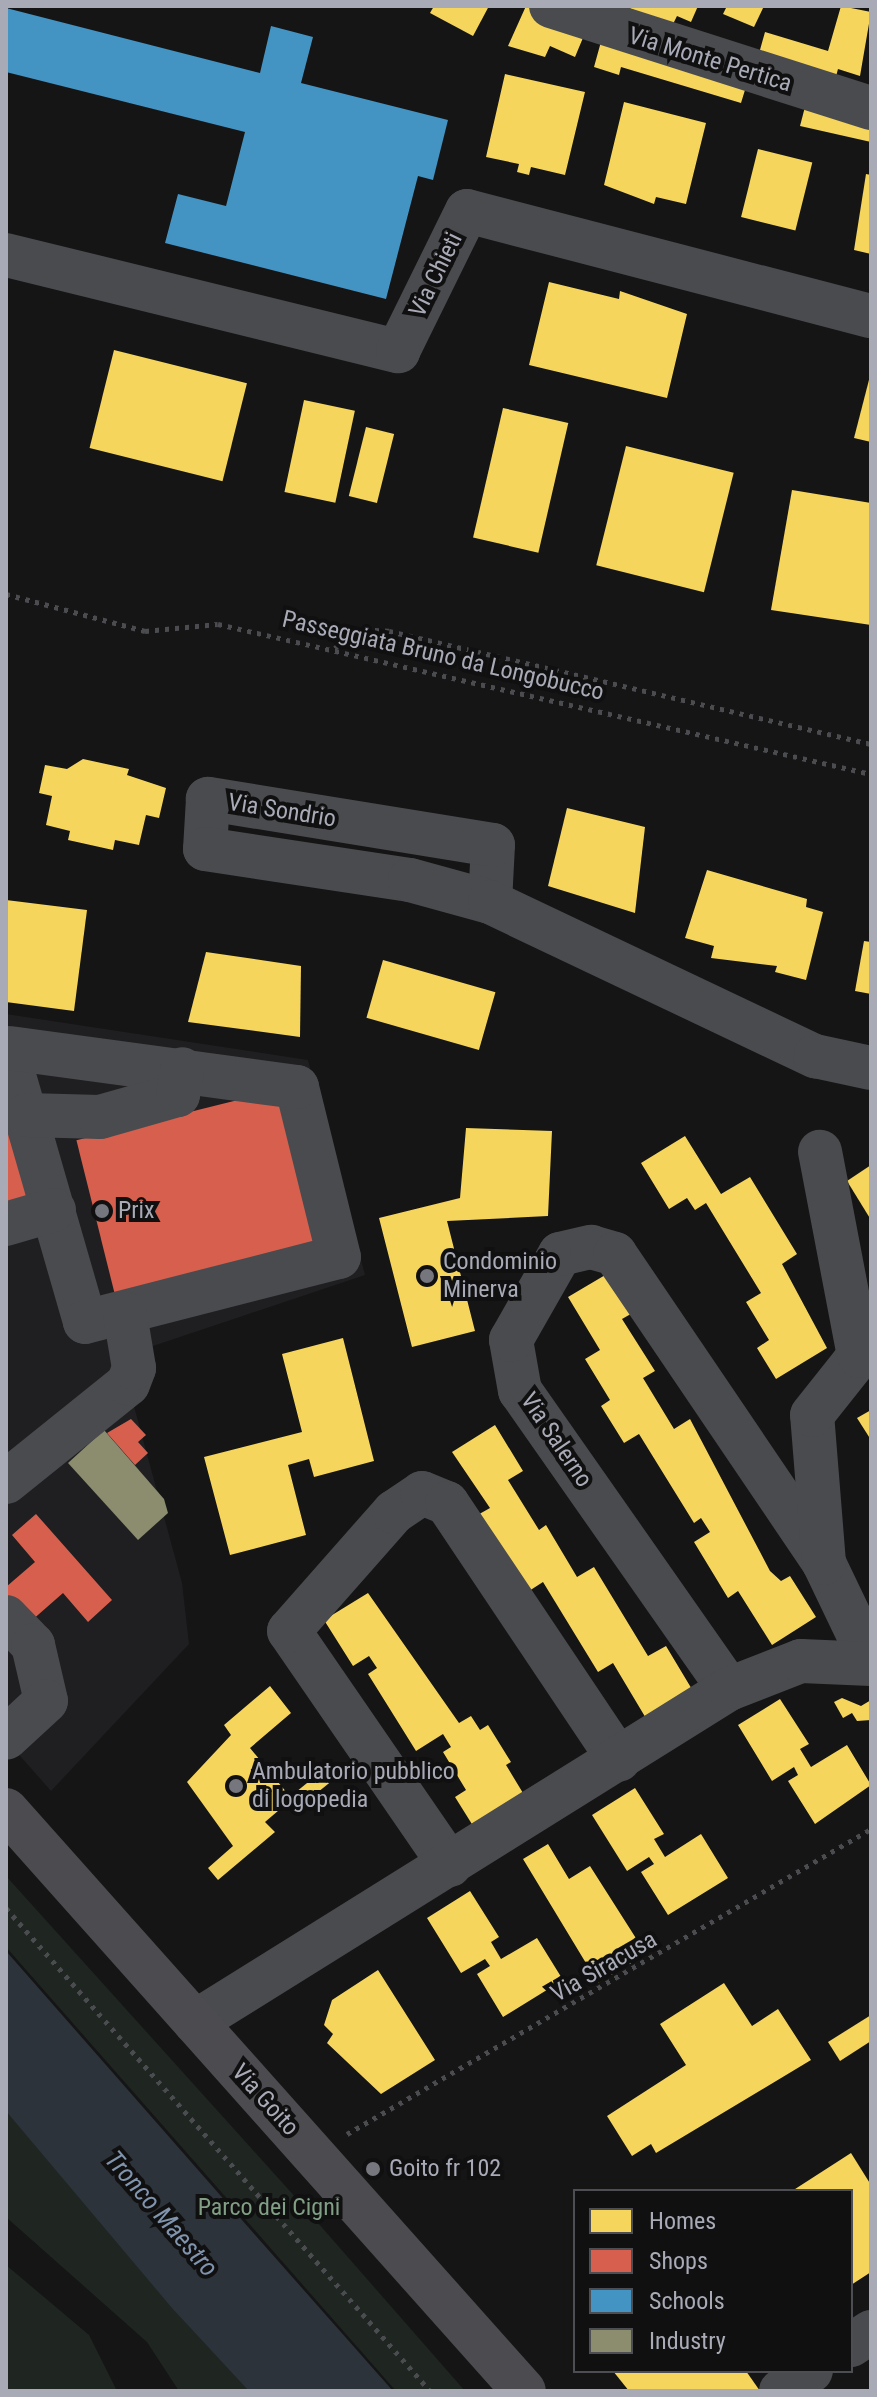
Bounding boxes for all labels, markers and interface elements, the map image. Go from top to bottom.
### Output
street label: Via Monte Pertica [625,22,795,98]
street label: Via Chieti [403,228,469,322]
street label: Passeggiata Bruno da Longobucco [279,605,607,707]
street label: Via Sondrio [226,788,338,834]
place label: Prix [118,1197,155,1225]
marker: Prix [93,1202,111,1220]
place label: Condominio Minerva [443,1248,557,1304]
marker: Condominio Minerva [418,1267,436,1285]
street label: Via Salerno [514,1387,598,1493]
place label: Ambulatorio pubblico di logopedia [252,1758,455,1814]
marker: Ambulatorio pubblico di logopedia [227,1777,245,1795]
street label: Via Siracusa [546,1925,662,2009]
street label: Via Goito [225,2058,305,2142]
water label: Tronco Maestro [98,2145,224,2283]
place label: Goito fr 102 [389,2155,501,2183]
marker: Goito fr 102 [364,2160,382,2178]
legend [573,2189,853,2373]
park label: Parco dei Cigni [198,2194,340,2222]
text: Homes [649,2207,716,2235]
text: Shops [649,2247,708,2275]
text: Schools [649,2287,725,2315]
text: Industry [649,2327,726,2355]

